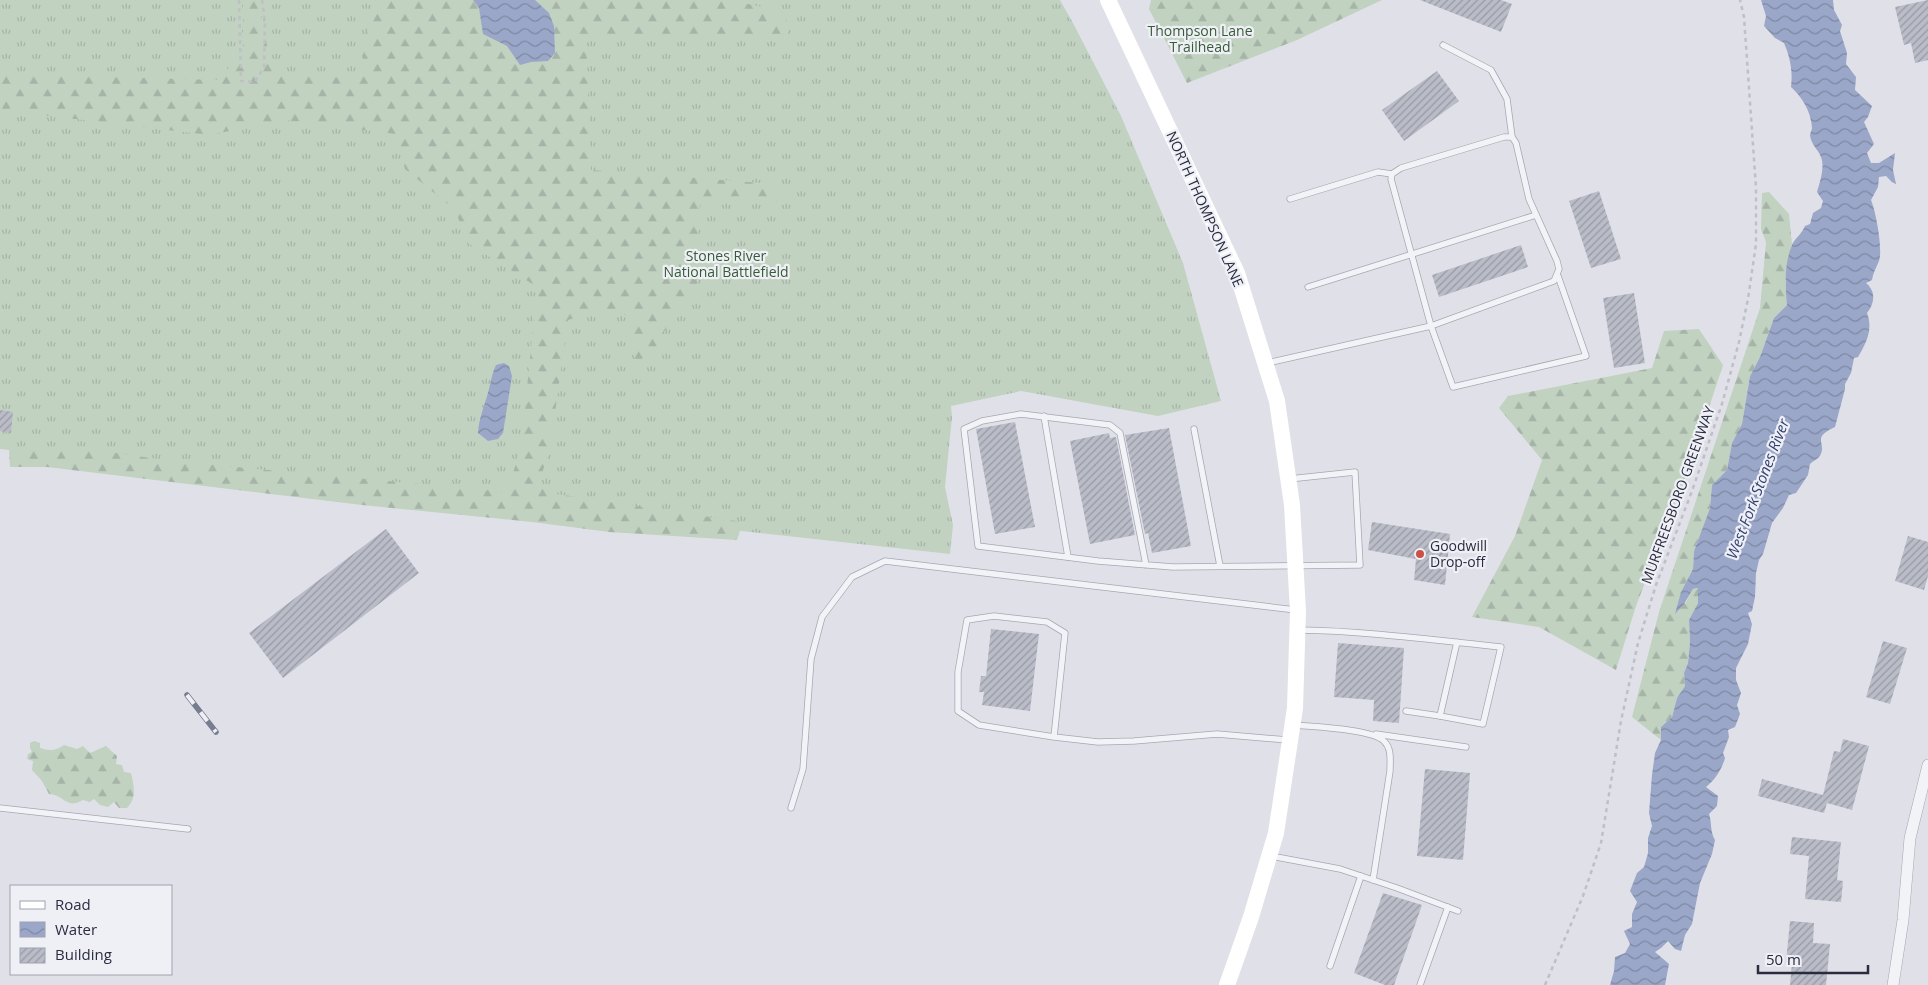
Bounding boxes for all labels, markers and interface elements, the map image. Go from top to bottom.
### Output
park label: Thompson Lane Trailhead [1147,21,1253,56]
street label: NORTH THOMPSON LANE [1162,128,1248,290]
park label: Stones River National Battlefield [663,246,789,281]
street label: MURFREESBORO GREENWAY [1636,403,1719,586]
water label: West Fork Stones River [1721,415,1793,562]
place label: Goodwill Drop-off [1430,536,1487,571]
marker: Goodwill Drop-off [1414,548,1426,560]
legend [10,885,172,975]
text: Road [55,894,91,914]
text: Water [55,919,97,939]
scale bar [1758,942,1868,974]
text: Building [55,944,112,964]
text: 50 m [1766,949,1801,969]

